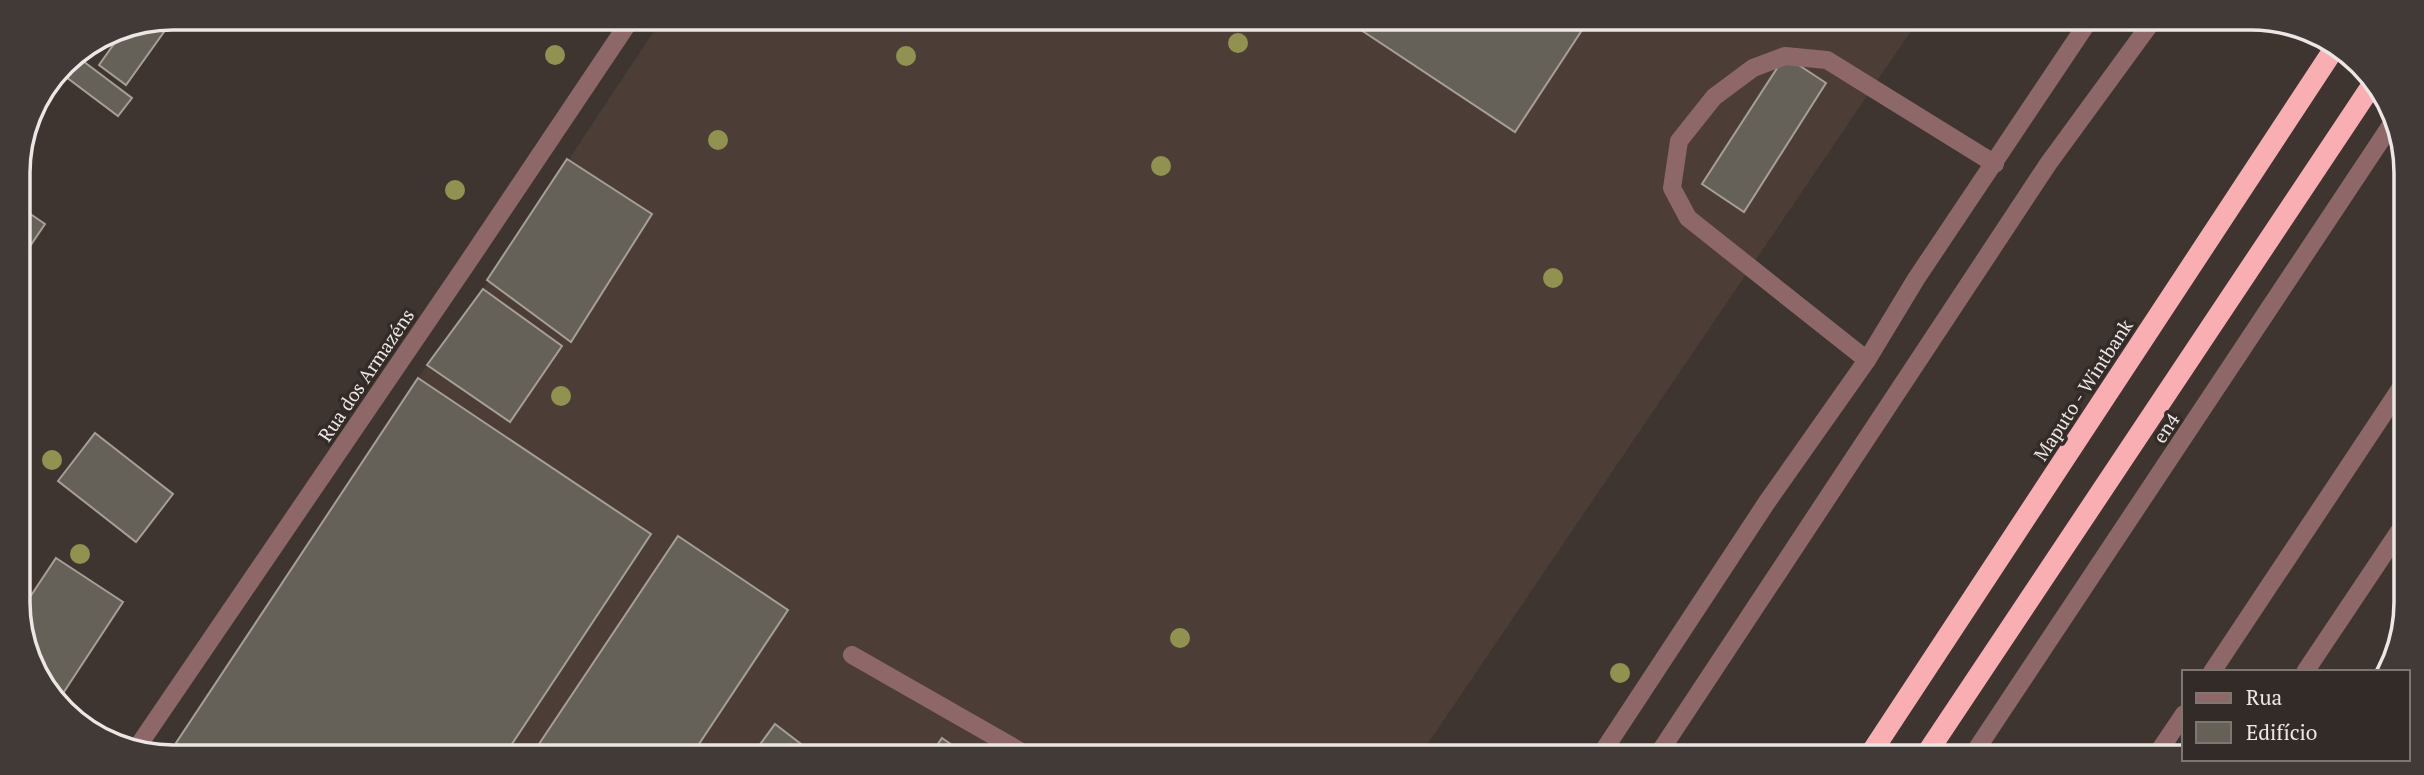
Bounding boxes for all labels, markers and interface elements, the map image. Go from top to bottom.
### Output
street label: Rua dos Armazéns [312,303,419,446]
street label: Maputo - Wintbank [2027,314,2138,465]
street label: en4 [2147,407,2185,448]
legend [2182,670,2410,761]
text: Rua [2246,683,2282,711]
text: Edifício [2246,718,2317,746]

